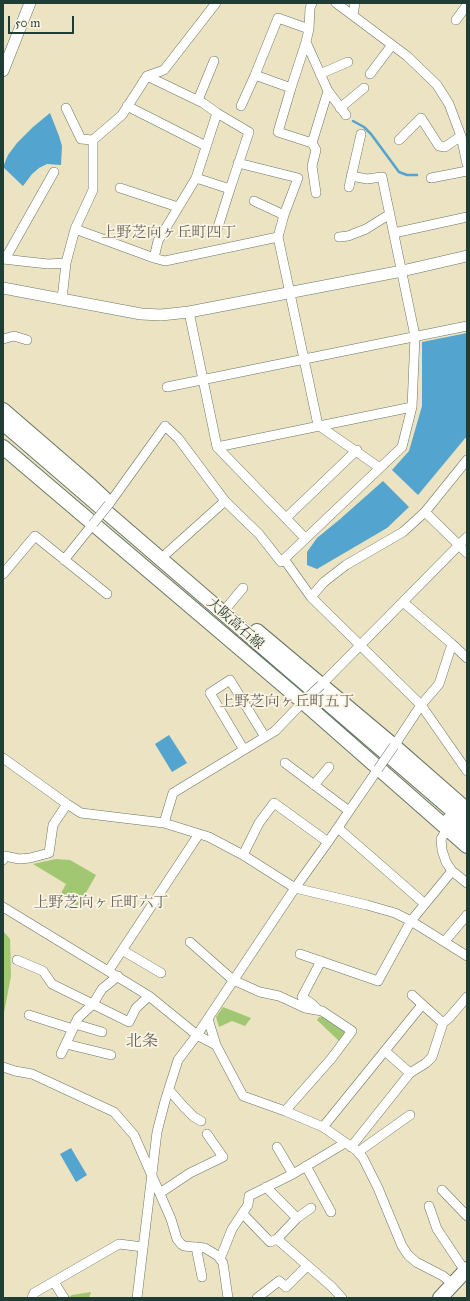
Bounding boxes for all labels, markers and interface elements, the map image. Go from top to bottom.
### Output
scale bar [10,8,76,34]
text: 50 m [15,16,40,30]
district label: 上野芝向ヶ丘町四丁 [102,224,236,242]
street label: 大阪高石線 [203,595,267,653]
district label: 上野芝向ヶ丘町五丁 [220,693,354,711]
district label: 上野芝向ヶ丘町六丁 [34,894,168,912]
district label: 北条 [126,1032,158,1052]

